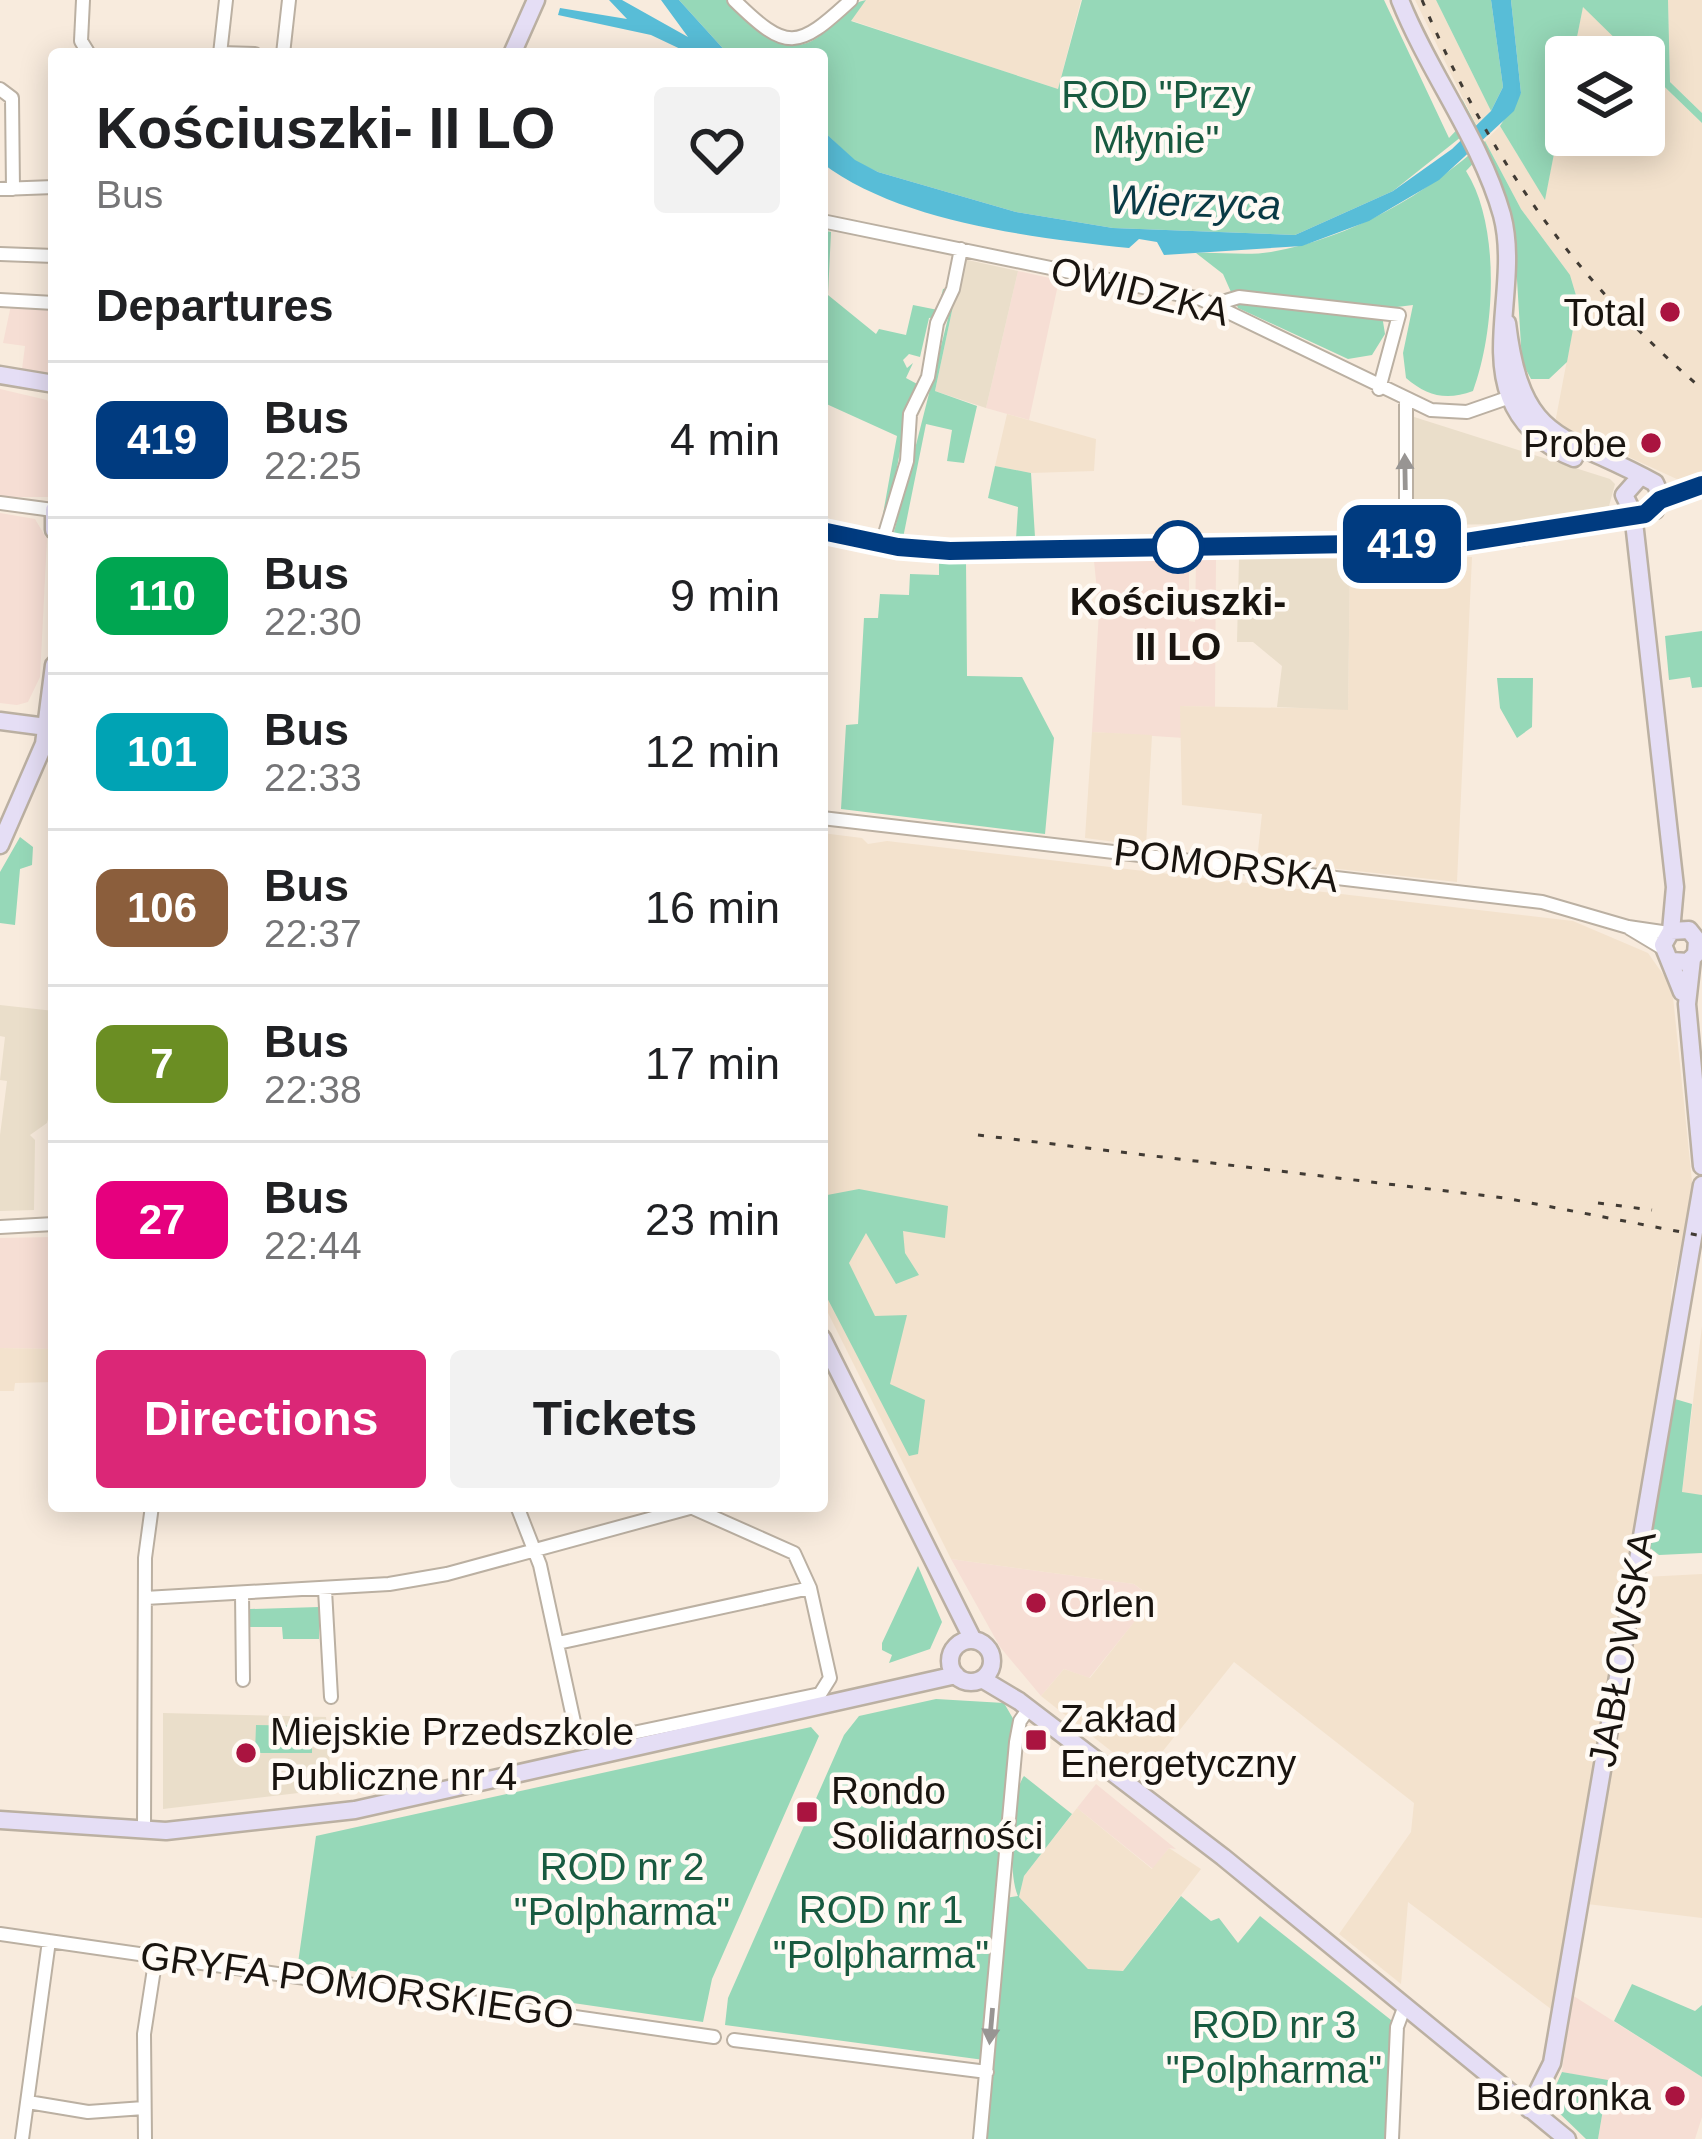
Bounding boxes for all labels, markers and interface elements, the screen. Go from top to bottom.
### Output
map controls [1545,36,1665,156]
button: layers [1545,36,1665,156]
park label: ROD "Przy Młynie" [1061,73,1251,161]
button: heart [654,87,780,213]
text: Kościuszki- II LO [96,96,555,160]
text: Bus [96,173,163,216]
water label: Wierzyca [1108,176,1282,228]
street label: OWIDZKA [1047,248,1233,334]
text: Departures [96,280,334,331]
place label: Total [1564,291,1646,334]
marker: Total [1657,299,1683,325]
text: Bus [264,392,349,443]
text: 4 min [670,414,780,465]
text: 419 [127,416,197,463]
place label: Probe [1523,422,1627,465]
marker: Probe [1638,430,1664,456]
text: 22:25 [264,444,362,487]
one-way arrow [1395,452,1415,490]
line badge: 419 [1333,505,1471,583]
text: 419 [1367,520,1437,567]
marker: Kościuszki- II LO [1153,522,1203,572]
text: Bus [264,548,349,599]
text: 9 min [670,570,780,621]
text: 110 [128,572,196,619]
place label: Kościuszki- II LO [1070,580,1286,668]
text: 22:30 [264,600,362,643]
text: Bus [264,704,349,755]
text: 12 min [645,726,780,777]
text: 101 [127,728,197,775]
text: 22:33 [264,756,362,799]
street label: POMORSKA [1112,830,1340,900]
text: Bus [264,860,349,911]
text: 16 min [645,882,780,933]
text: 106 [127,884,197,931]
text: 22:37 [264,912,362,955]
text: Bus [264,1016,349,1067]
text: 17 min [645,1038,780,1089]
text: 7 [150,1040,174,1087]
text: 22:38 [264,1068,362,1111]
text: Bus [264,1172,349,1223]
text: 23 min [645,1194,780,1245]
text: 27 [139,1196,185,1243]
text: 22:44 [264,1224,362,1267]
button: Directions [96,1350,426,1488]
button: Tickets [450,1350,780,1488]
street label: JABŁOWSKA [1580,1528,1664,1770]
place label: Orlen [1060,1582,1155,1625]
marker: Orlen [1023,1590,1049,1616]
place label: Zakład Energetyczny [1060,1697,1297,1785]
place label: Miejskie Przedszkole Publiczne nr 4 [270,1710,634,1798]
marker: Zakład Energetyczny [1023,1727,1049,1753]
marker: Miejskie Przedszkole Publiczne nr 4 [233,1740,259,1766]
place label: Rondo Solidarności [831,1769,1043,1857]
marker: Rondo Solidarności [794,1799,820,1825]
park label: ROD nr 2 "Polpharma" [514,1845,730,1933]
park label: ROD nr 1 "Polpharma" [773,1888,989,1976]
street label: GRYFA POMORSKIEGO [138,1933,576,2037]
park label: ROD nr 3 "Polpharma" [1166,2003,1382,2091]
one-way arrow [981,2008,1000,2045]
place label: Biedronka [1475,2075,1651,2118]
marker: Biedronka [1662,2083,1688,2109]

